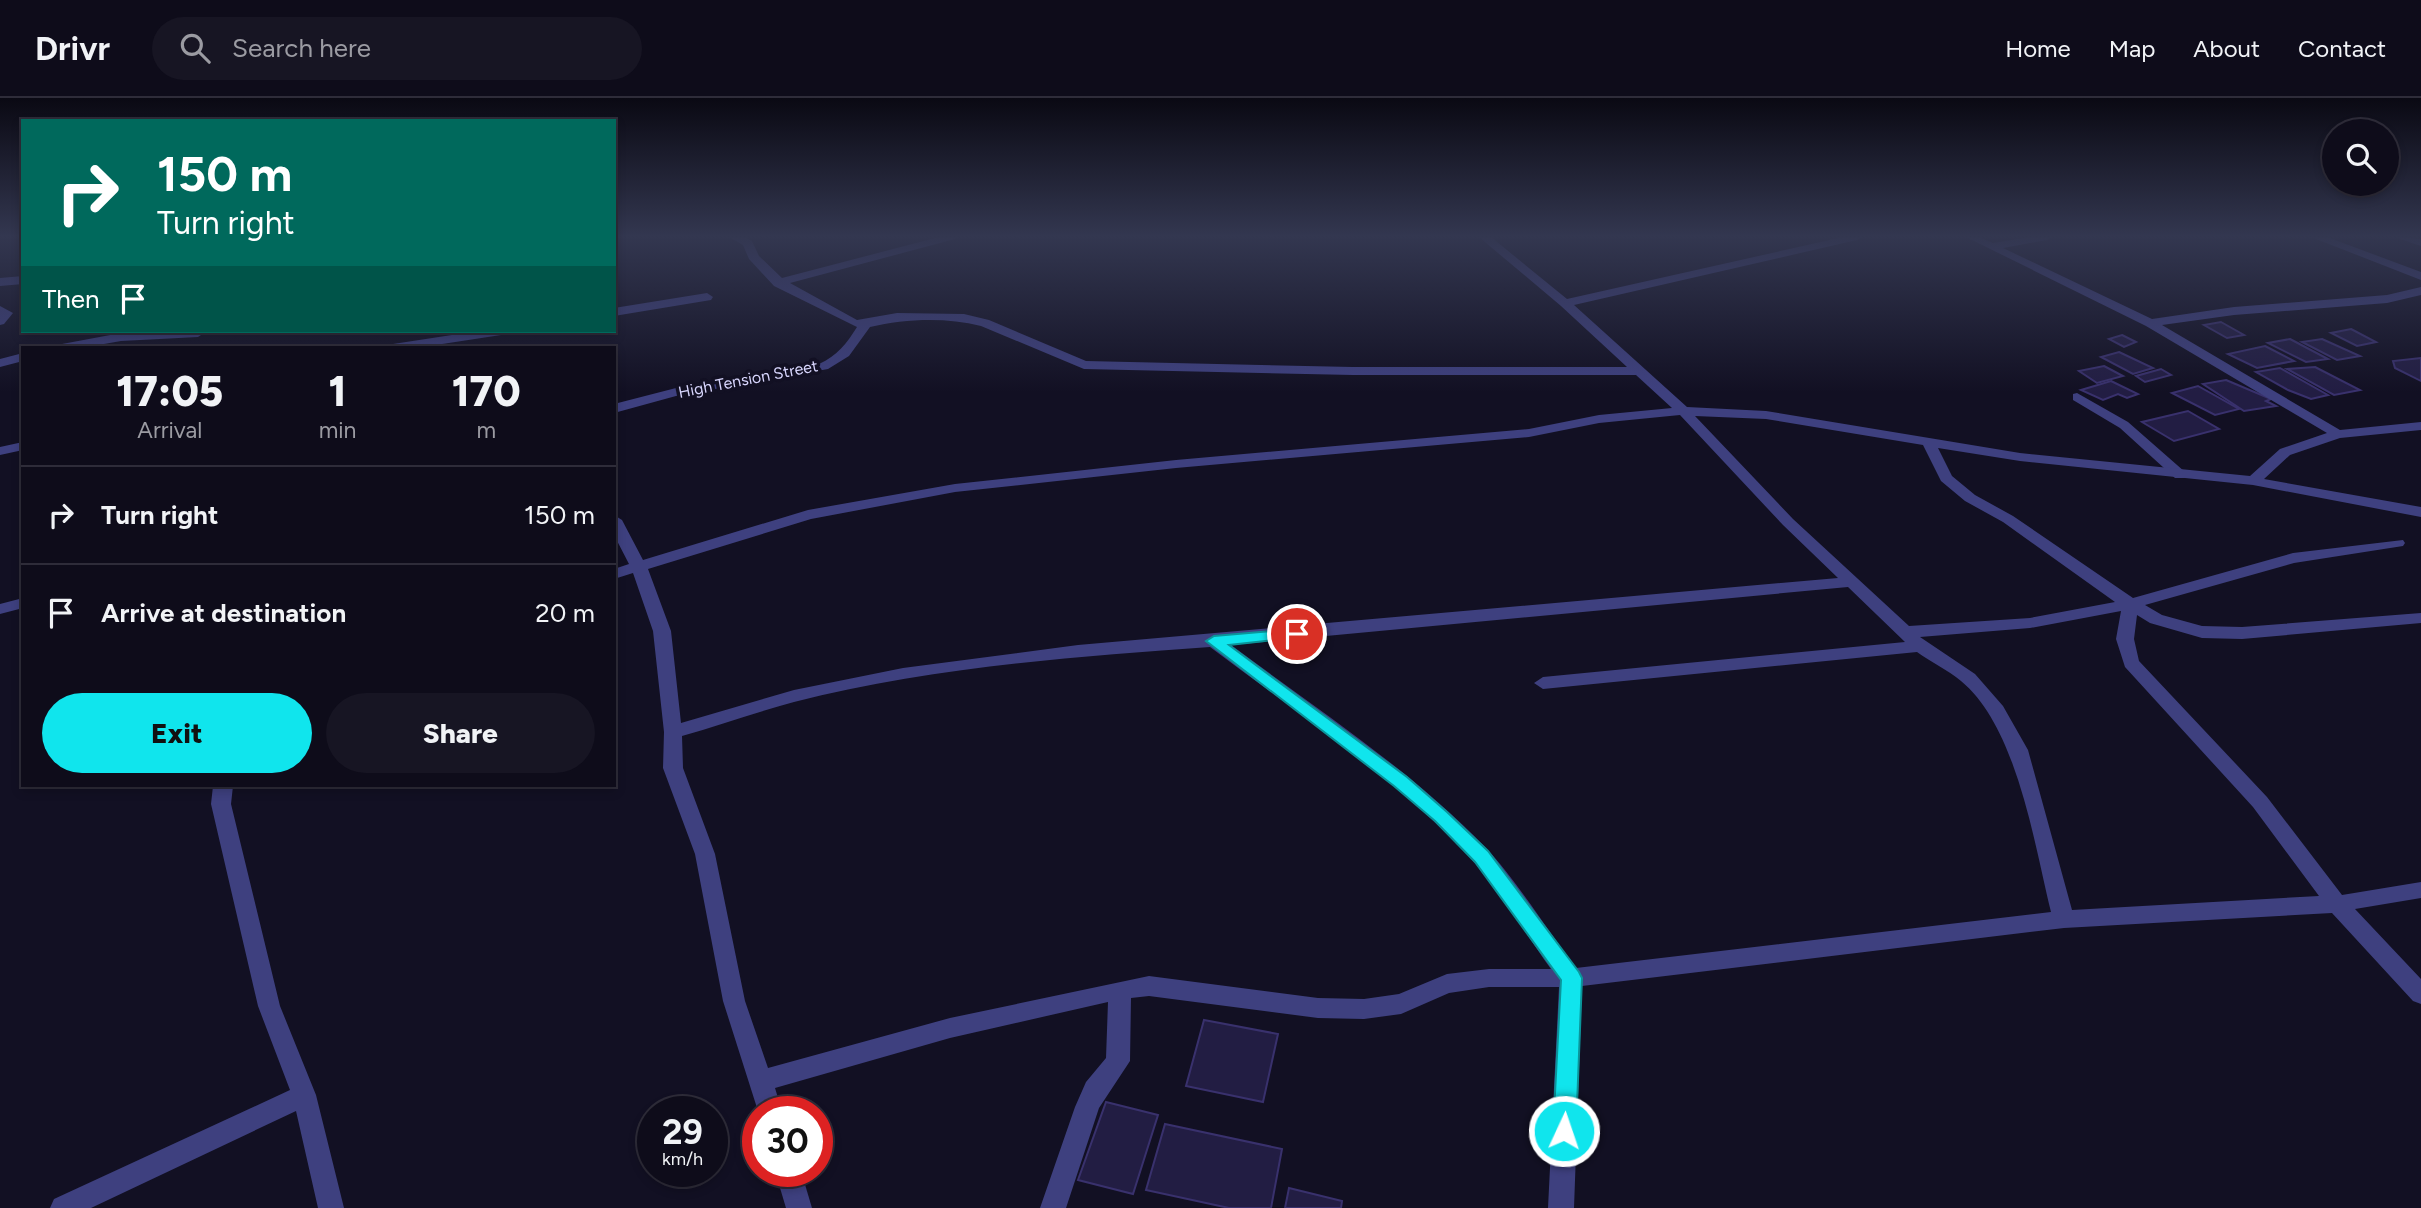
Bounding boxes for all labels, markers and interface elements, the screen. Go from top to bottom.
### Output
search box [152,17,642,80]
text: Drivr [35,29,110,68]
icon: search [176,29,214,67]
text: Search here [232,32,371,64]
text: Home [2005,34,2071,63]
text: Map [2109,34,2155,63]
text: About [2193,34,2260,63]
text: Contact [2298,34,2386,63]
map controls [2322,119,2399,196]
button: search [2322,119,2399,196]
text: 150 m [157,144,292,203]
icon: right [42,147,133,238]
text: Turn right [157,204,295,242]
icon: arrive [114,280,152,318]
text: Then [42,283,100,315]
street label: High Tension Street [677,356,819,402]
text: 17:05 [116,366,223,417]
text: 1 [329,366,347,417]
text: 170 [452,366,521,417]
text: Arrival [137,416,202,444]
text: min [319,416,356,444]
text: m [476,416,496,444]
icon: right [42,496,80,534]
text: Turn right [101,499,218,531]
text: 150 m [524,499,595,531]
icon: arrive [42,594,80,632]
text: Arrive at destination [101,597,346,629]
text: 20 m [535,597,595,629]
pin [1267,604,1327,664]
icon: arrive [1278,615,1316,653]
button: Exit [42,693,312,773]
button: Share [326,693,595,773]
position arrow [1527,1094,1601,1168]
speed limit sign: 30 [742,1096,833,1187]
text: 29 [662,1111,703,1153]
text: km/h [662,1148,703,1170]

